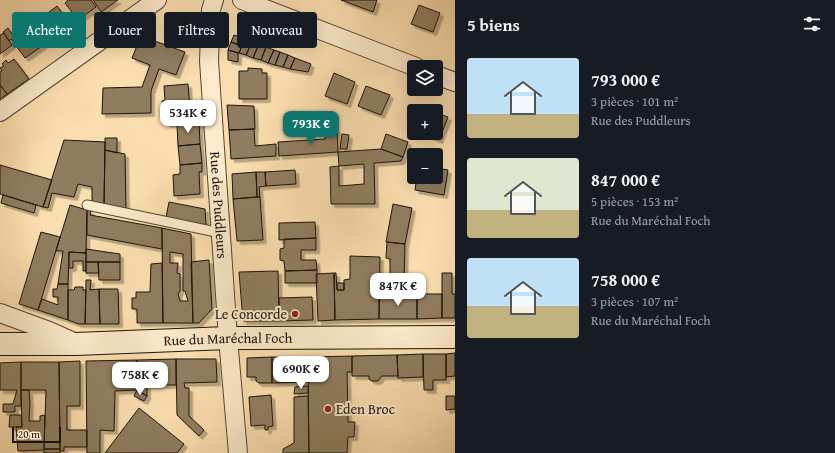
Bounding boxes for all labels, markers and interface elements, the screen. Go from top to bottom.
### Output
chip: Acheter [12,12,86,48]
chip: Louer [94,12,156,48]
chip: Filtres [164,12,229,48]
chip: Nouveau [237,12,317,48]
text: 5 biens [467,12,520,37]
icon: filters [801,13,823,35]
map controls [407,60,443,184]
button: layers [407,60,443,96]
text: 793 000 € [591,67,660,92]
icon: home [499,74,547,122]
text: 3 pièces · 101 m² [591,92,678,111]
pin: 534K € [155,100,221,134]
text: 534K € [169,103,207,122]
button: + [407,104,443,140]
pin: 793K € [278,111,344,145]
text: Rue des Puddleurs [591,111,691,130]
text: 793K € [292,114,330,133]
button: − [407,148,443,184]
street label: Rue des Puddleurs [205,151,233,260]
text: 847 000 € [591,167,660,192]
icon: home [499,174,547,222]
text: 5 pièces · 153 m² [591,192,678,211]
text: Rue du Maréchal Foch [591,211,710,230]
text: 758 000 € [591,267,660,292]
pin: 847K € [365,273,431,307]
icon: home [499,274,547,322]
text: 847K € [379,276,417,295]
text: 3 pièces · 107 m² [591,292,678,311]
place label: Le Concorde [215,304,287,324]
marker: Le Concorde [290,309,300,319]
text: Rue du Maréchal Foch [591,311,710,330]
street label: Rue du Maréchal Foch [163,328,292,351]
pin: 690K € [268,356,334,390]
text: 690K € [282,359,320,378]
pin: 758K € [107,362,173,396]
text: 758K € [121,365,159,384]
place label: Eden Broc [336,399,395,419]
marker: Eden Broc [323,404,333,414]
scale bar [12,425,61,444]
text: 20 m [18,426,40,442]

